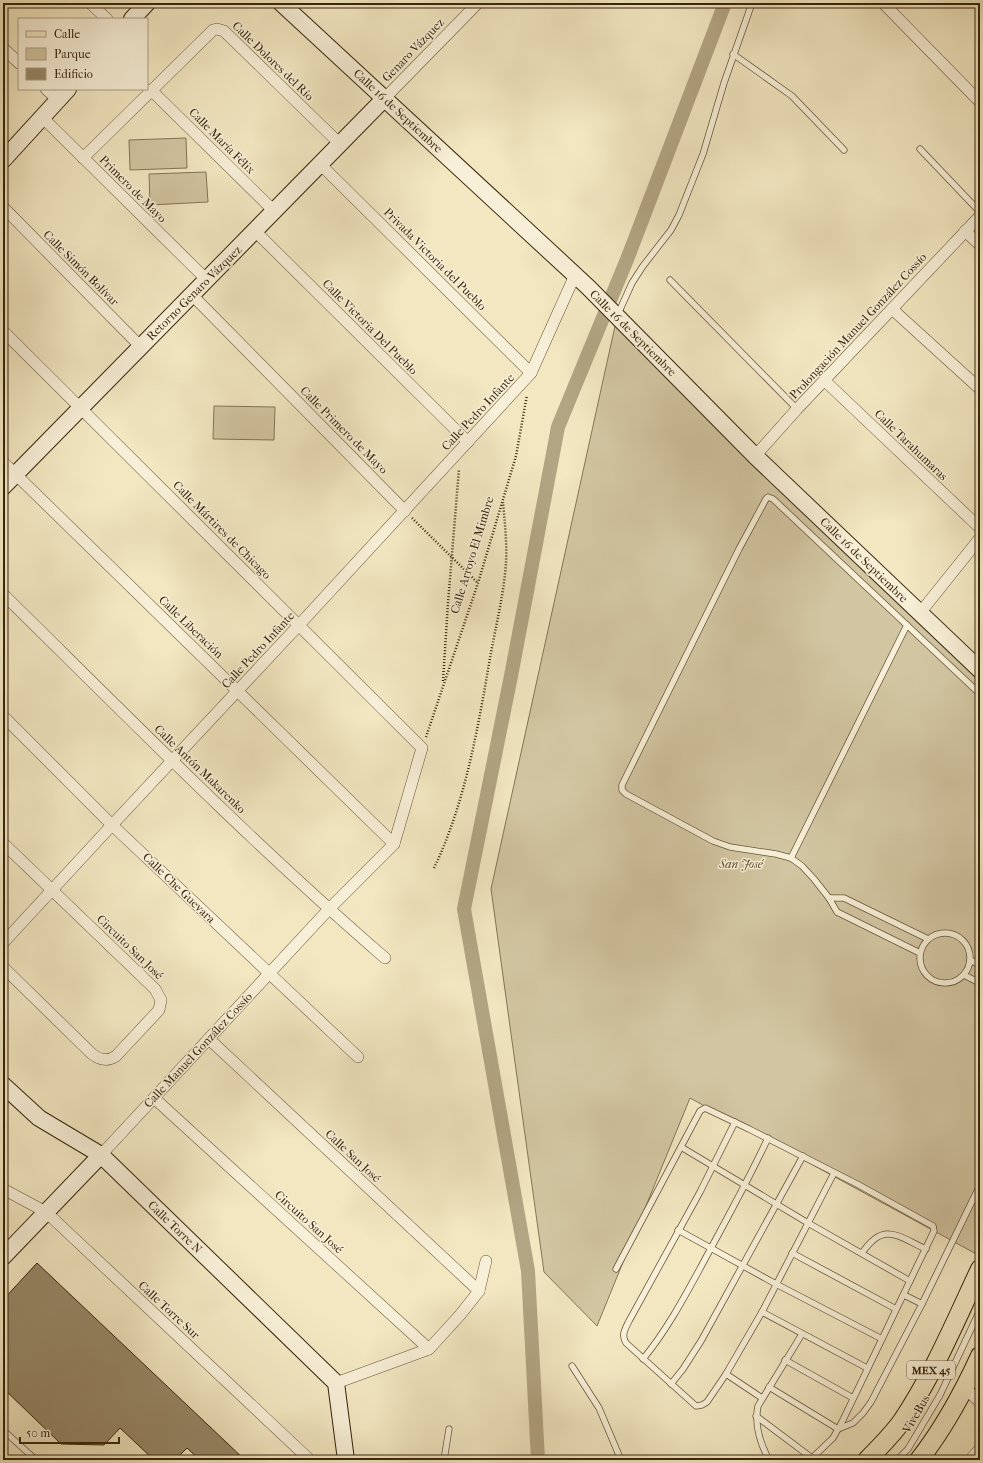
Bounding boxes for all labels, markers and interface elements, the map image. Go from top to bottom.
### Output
street label: Genaro Vázquez [379,15,447,85]
legend [18,18,148,90]
street label: Calle Dolores del Río [229,19,317,103]
text: Calle [54,27,80,41]
text: Parque [54,47,91,61]
street label: Calle 16 de Septiembre [351,66,445,156]
text: Edificio [54,67,93,81]
street label: Calle María Félix [186,105,258,177]
street label: Primero de Mayo [97,153,169,225]
street label: Privada Victoria del Pueblo [381,205,489,313]
street label: Calle Simón Bolívar [40,227,122,309]
street label: Retorno Genaro Vázquez [144,242,245,343]
street label: Prolongación Manuel González Cossío [787,250,929,402]
street label: Calle Victoria Del Pueblo [320,277,420,377]
street label: Calle 16 de Septiembre [587,287,679,379]
street label: Calle Pedro Infante [439,371,517,453]
street label: Calle Primero de Mayo [297,383,391,477]
street label: Calle Tarahumaras [872,407,951,484]
street label: Calle Mártires de Chicago [170,478,274,582]
street label: Calle Arroyo El Mimbre [447,495,497,615]
street label: Calle 16 de Septiembre [817,515,911,606]
street label: Calle Liberación [156,593,226,661]
street label: Calle Pedro Infante [219,609,297,691]
street label: Calle Antón Makarenko [151,722,249,816]
street label: Calle Che Guevara [140,850,218,926]
park label: San José [718,857,765,871]
street label: Circuito San José [94,912,166,982]
street label: Calle Manuel González Cossío [141,989,255,1111]
street label: Calle San José [322,1127,384,1185]
street label: Circuito San José [272,1188,346,1256]
street label: Calle Torre N [145,1198,205,1256]
street label: Calle Torre Sur [136,1278,203,1342]
road number: MEX 45 [907,1361,955,1379]
street label: ViveBus [899,1392,933,1436]
scale bar [20,1419,119,1445]
text: 50 m [26,1426,50,1440]

